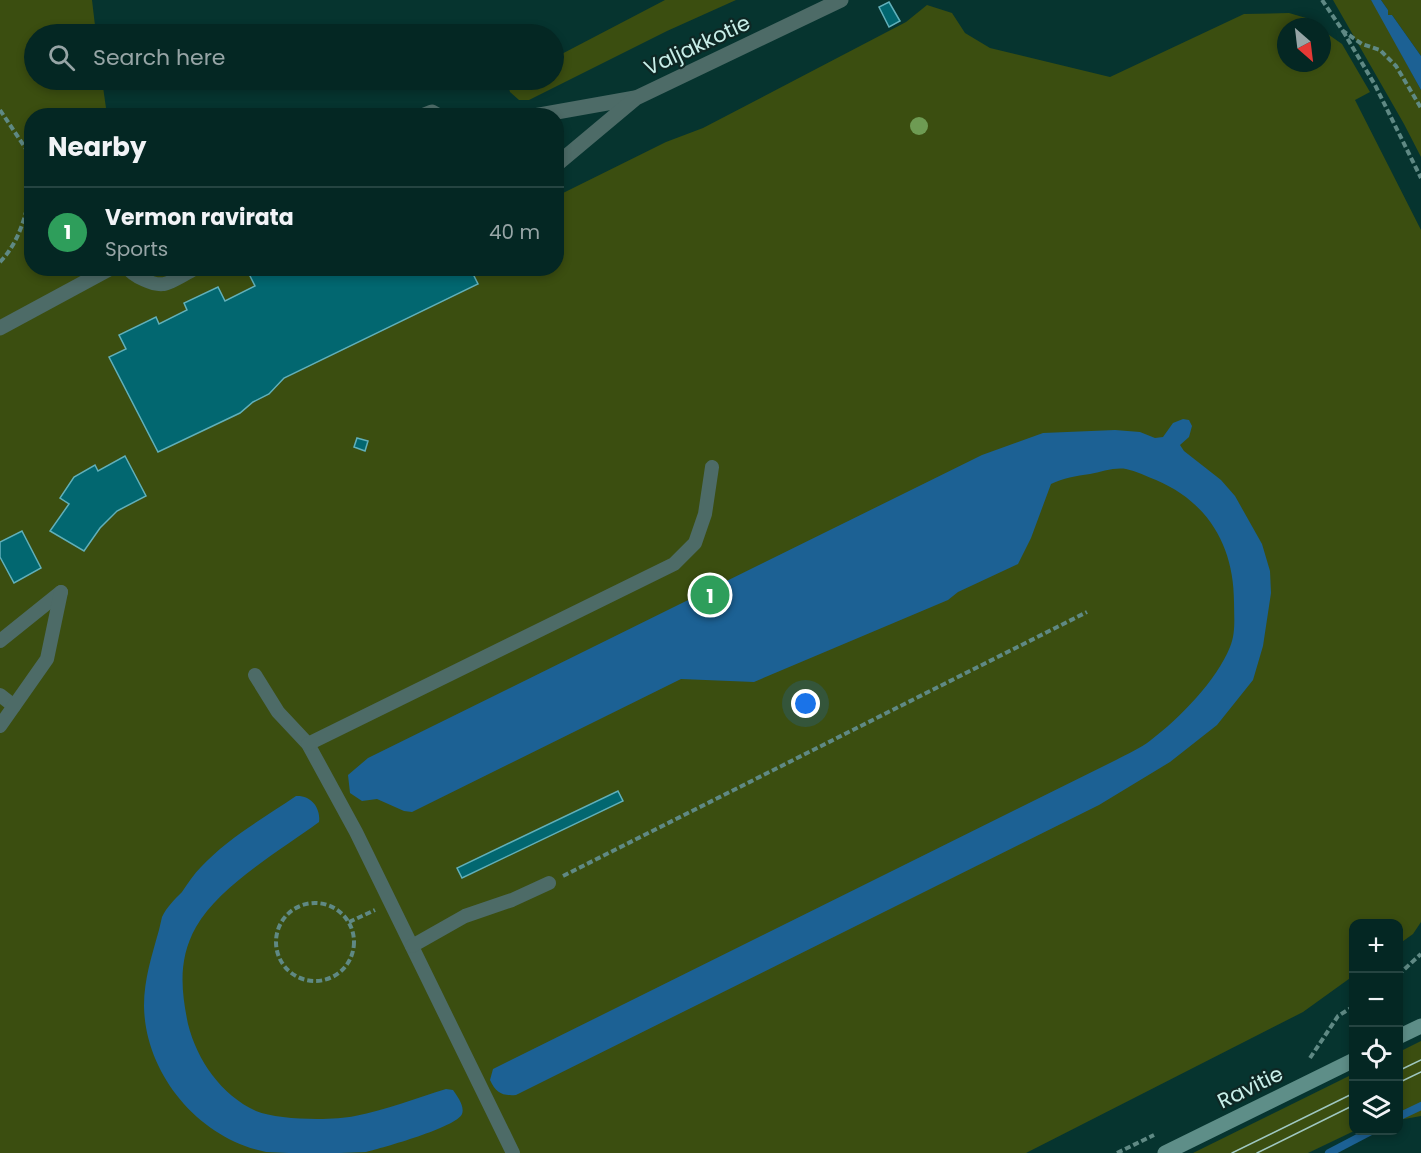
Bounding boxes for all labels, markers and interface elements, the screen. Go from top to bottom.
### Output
street label: Valjakkotie [639,8,755,82]
north arrow [1277,18,1331,72]
search box [24,24,564,90]
icon: search [45,41,78,74]
text: Search here [93,42,226,73]
text: Nearby [48,129,146,165]
text: Vermon ravirata [105,202,294,233]
text: 1 [64,218,71,246]
text: 40 m [489,218,540,246]
text: Sports [105,235,168,263]
pin: 1 [690,572,730,618]
your location [791,689,820,718]
map controls [1349,919,1403,1135]
button: + [1349,919,1403,973]
button: − [1349,973,1403,1027]
button: locate [1349,1027,1403,1081]
street label: Ravitie [1212,1059,1288,1115]
button: layers [1349,1081,1403,1135]

